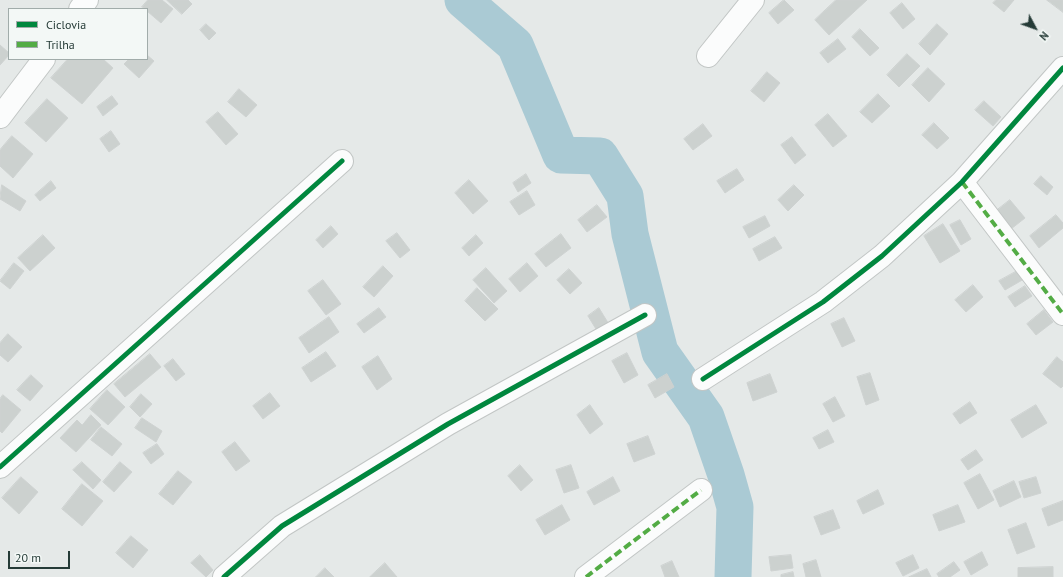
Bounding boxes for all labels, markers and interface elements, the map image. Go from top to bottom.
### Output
legend [8,8,148,60]
north arrow [1015,8,1055,48]
text: Ciclovia [46,17,86,32]
text: N [1036,29,1052,43]
text: Trilha [46,37,75,52]
scale bar [10,543,72,569]
text: 20 m [15,550,41,565]

